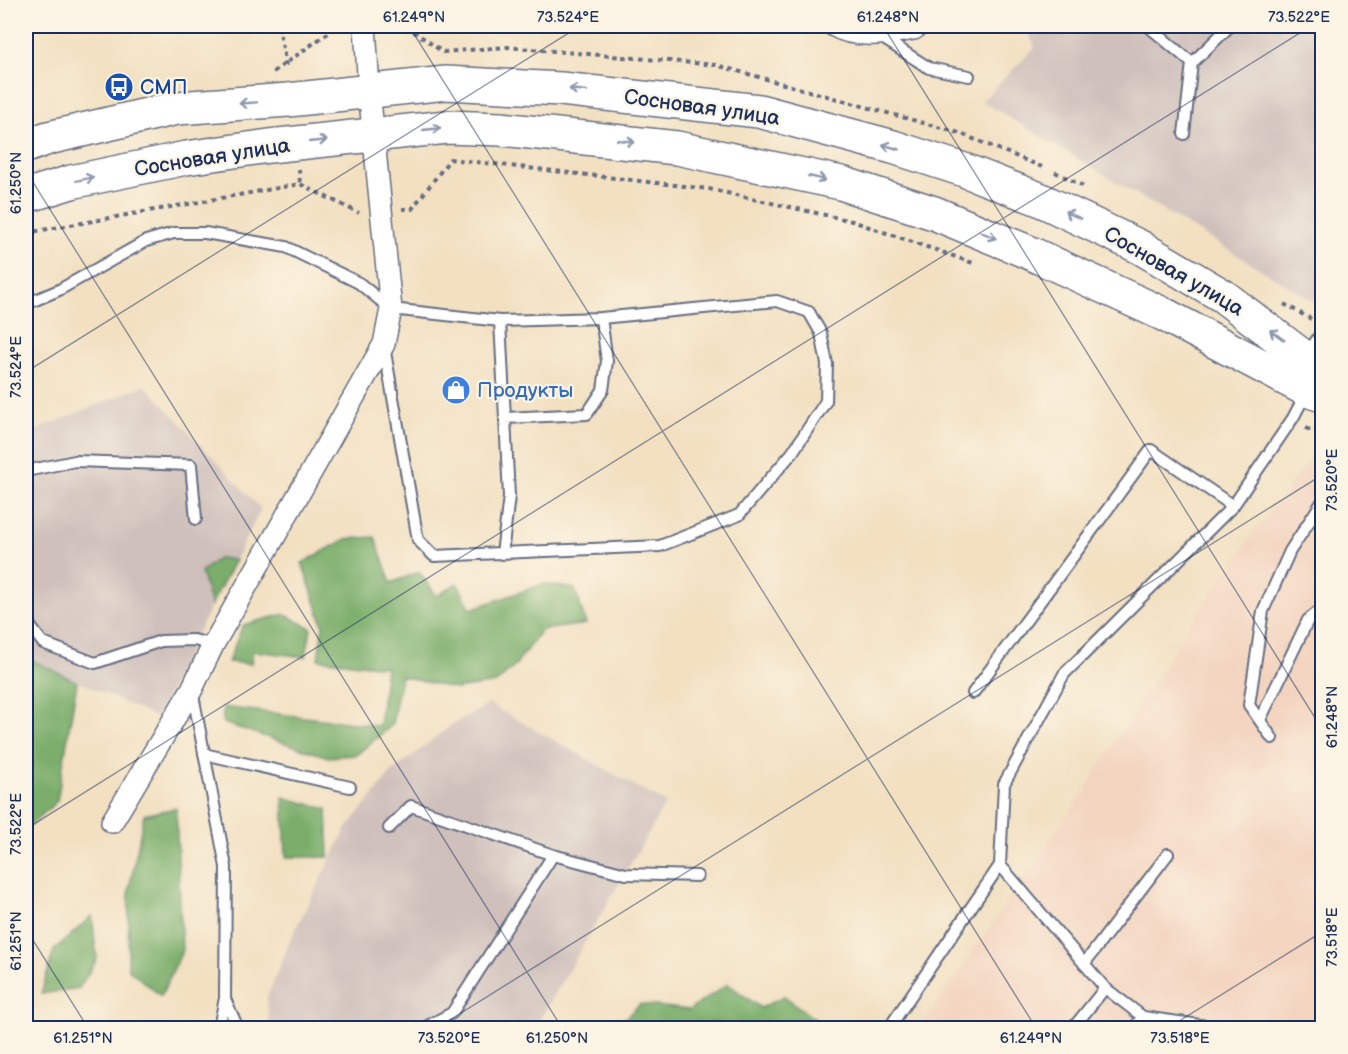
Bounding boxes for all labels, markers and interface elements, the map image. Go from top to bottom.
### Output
text: 61.249°N [383,8,445,27]
text: 73.524°E [537,8,599,27]
text: 61.248°N [857,8,919,27]
text: 73.522°E [1268,8,1330,27]
bus stop icon: СМП [103,71,135,103]
place label: СМП [140,75,188,100]
one-way arrow [568,84,588,95]
street label: Сосновая улица [622,84,782,131]
one-way arrow [239,98,258,109]
one-way arrow [421,123,441,134]
street label: Сосновая улица [133,133,292,182]
one-way arrow [308,135,328,146]
one-way arrow [616,136,635,147]
one-way arrow [881,141,900,152]
text: 61.250°N [7,152,26,214]
one-way arrow [808,172,827,184]
one-way arrow [74,173,94,184]
one-way arrow [1064,209,1082,221]
street label: Сосновая улица [1099,221,1249,322]
one-way arrow [978,230,996,241]
one-way arrow [1269,329,1285,341]
text: 73.524°E [7,336,26,398]
shop icon: Продукты [440,374,472,406]
place label: Продукты [477,378,573,403]
text: 73.520°E [1323,449,1342,511]
text: 61.248°N [1323,686,1342,748]
text: 73.522°E [7,793,26,855]
text: 73.518°E [1323,907,1342,967]
text: 61.251°N [7,911,26,971]
text: 61.251°N [53,1029,113,1048]
text: 73.520°E [418,1029,480,1048]
text: 61.250°N [526,1029,588,1048]
text: 61.249°N [1000,1029,1062,1048]
text: 73.518°E [1150,1029,1210,1048]

